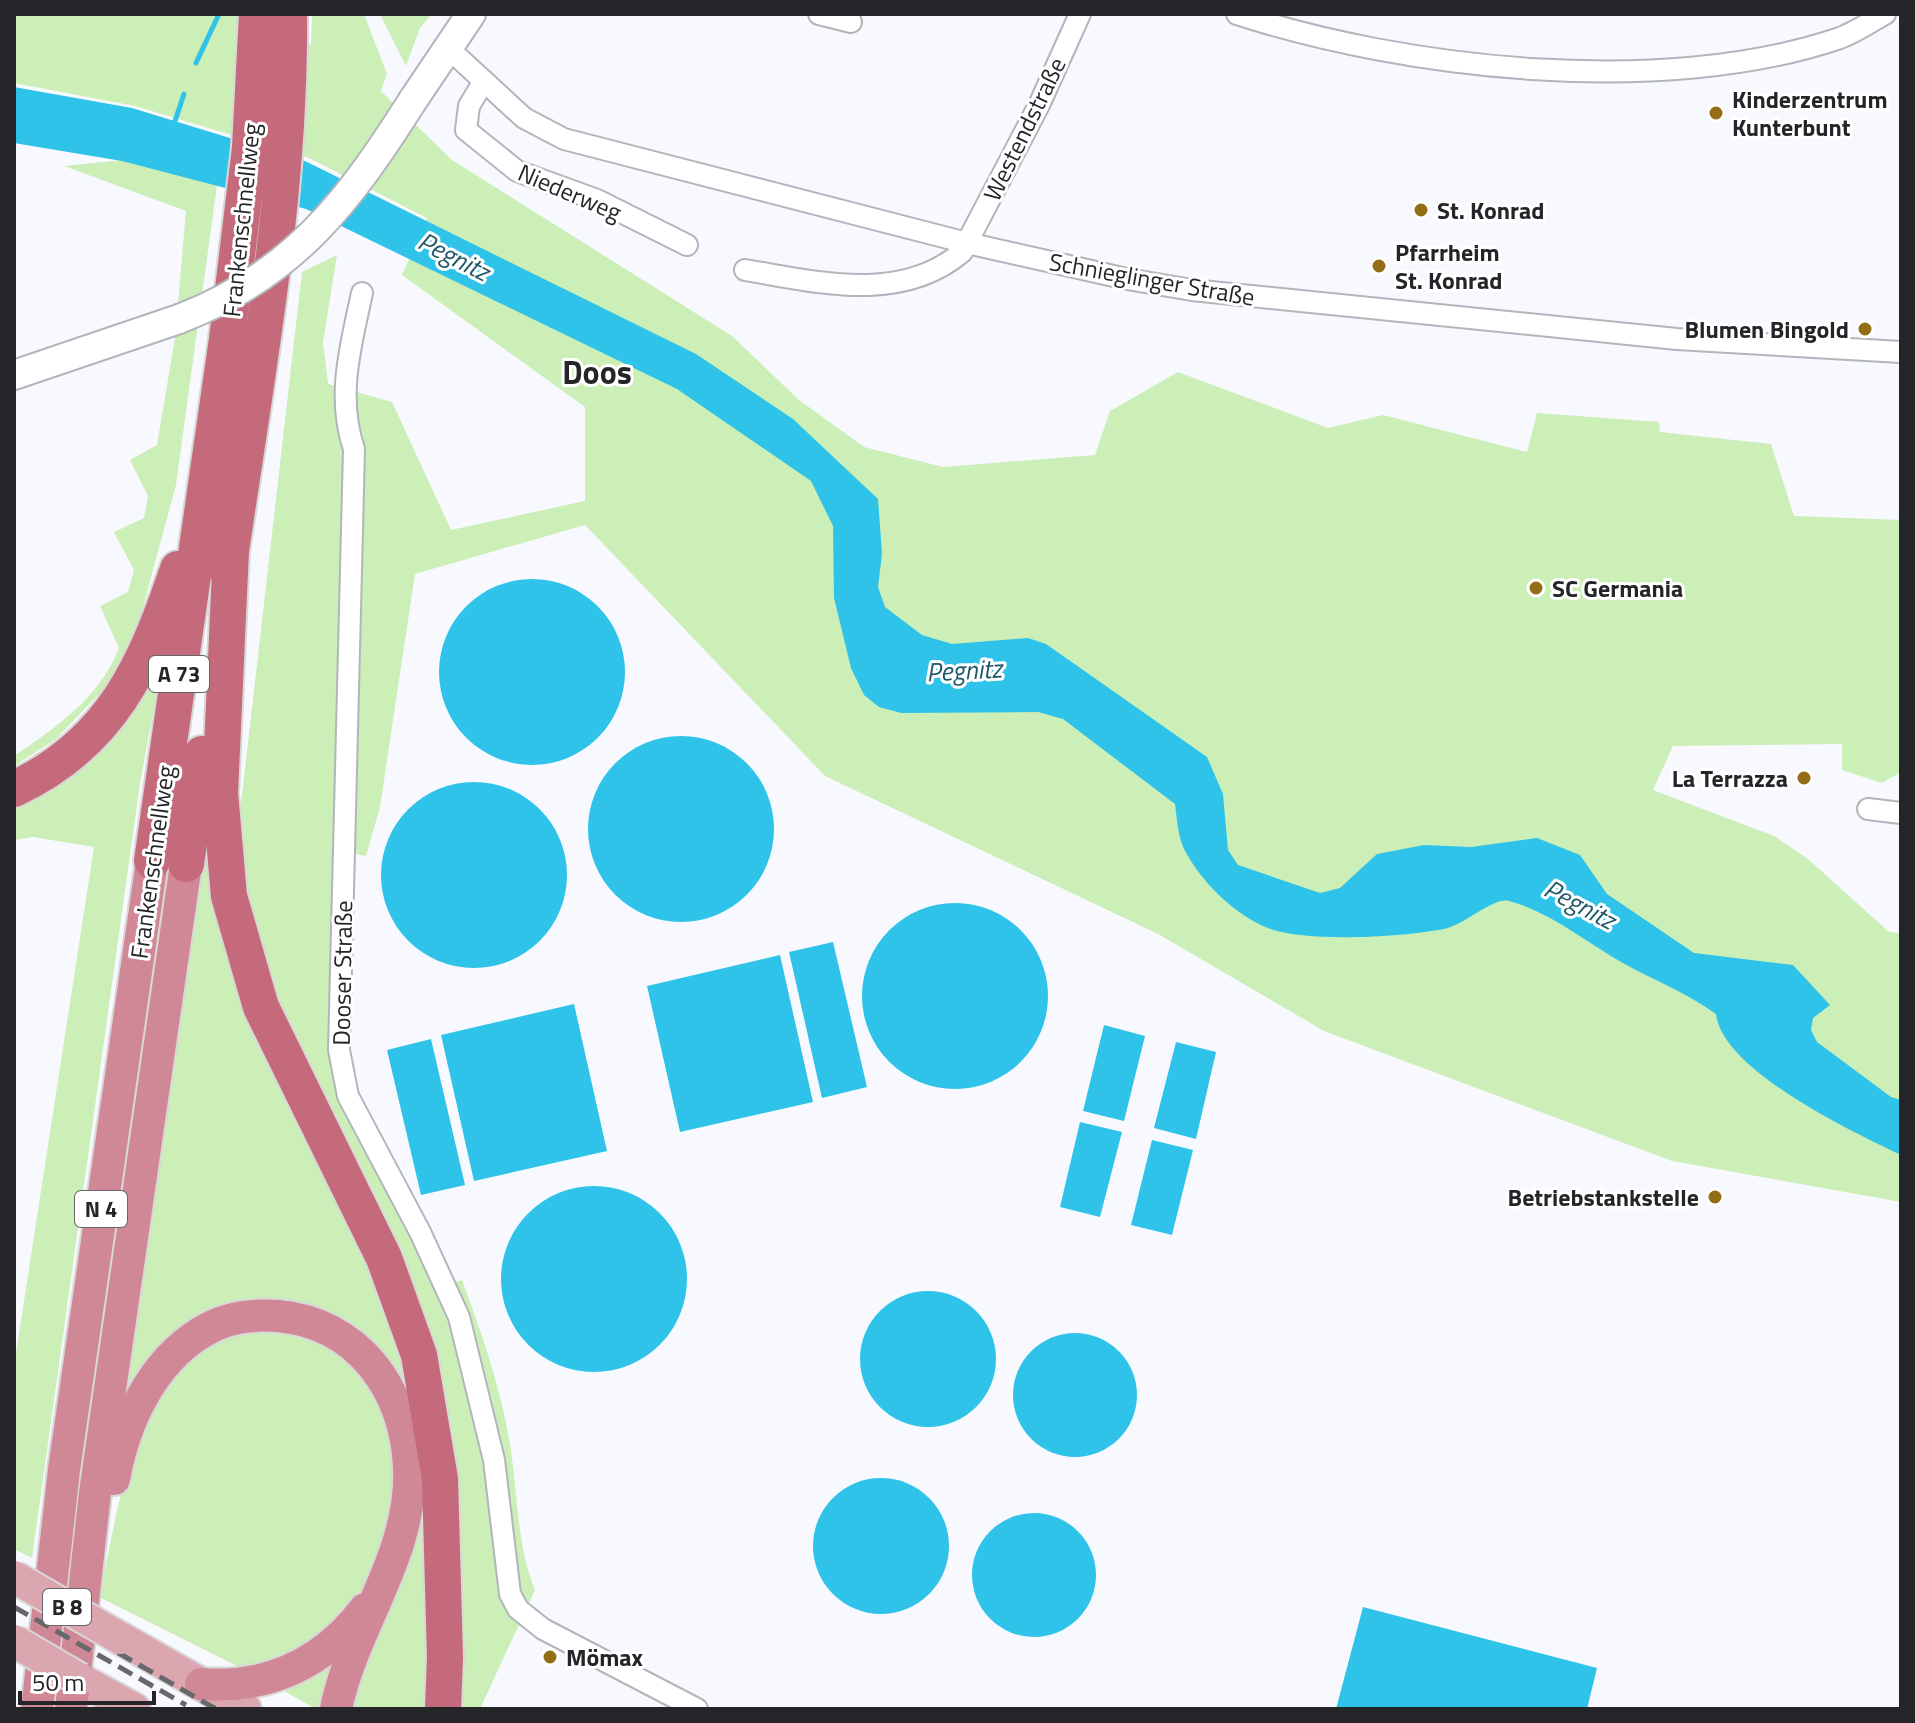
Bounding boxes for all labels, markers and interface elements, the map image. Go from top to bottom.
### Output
street label: Westendstraße [974,51,1074,207]
place label: Kinderzentrum Kunterbunt [1732,81,1888,145]
marker: Kinderzentrum Kunterbunt [1707,104,1725,122]
street label: Frankenschnellweg [213,121,269,319]
street label: Niederweg [513,154,627,230]
place label: St. Konrad [1437,192,1544,228]
marker: St. Konrad [1412,201,1430,219]
water label: Pegnitz [411,221,499,292]
place label: Pfarrheim St. Konrad [1395,234,1502,298]
street label: Schnieglinger Straße [1046,243,1258,315]
marker: Pfarrheim St. Konrad [1370,257,1388,275]
place label: Blumen Bingold [1684,311,1849,347]
marker: Blumen Bingold [1856,320,1874,338]
district label: Doos [562,348,632,396]
place label: SC Germania [1552,570,1683,606]
marker: SC Germania [1527,579,1545,597]
water label: Pegnitz [925,648,1005,691]
road number: A 73 [149,656,209,692]
place label: La Terrazza [1672,760,1788,796]
street label: Frankenschnellweg [121,763,183,961]
marker: La Terrazza [1795,769,1813,787]
water label: Pegnitz [1537,869,1625,940]
street label: Dooser Straße [323,900,361,1046]
place label: Betriebstankstelle [1508,1179,1699,1215]
marker: Betriebstankstelle [1706,1188,1724,1206]
road number: N 4 [75,1191,127,1227]
road number: B 8 [43,1589,91,1625]
place label: Mömax [566,1639,644,1675]
marker: Mömax [541,1648,559,1666]
scale bar [20,1655,154,1705]
text: 50 m [32,1664,84,1700]

